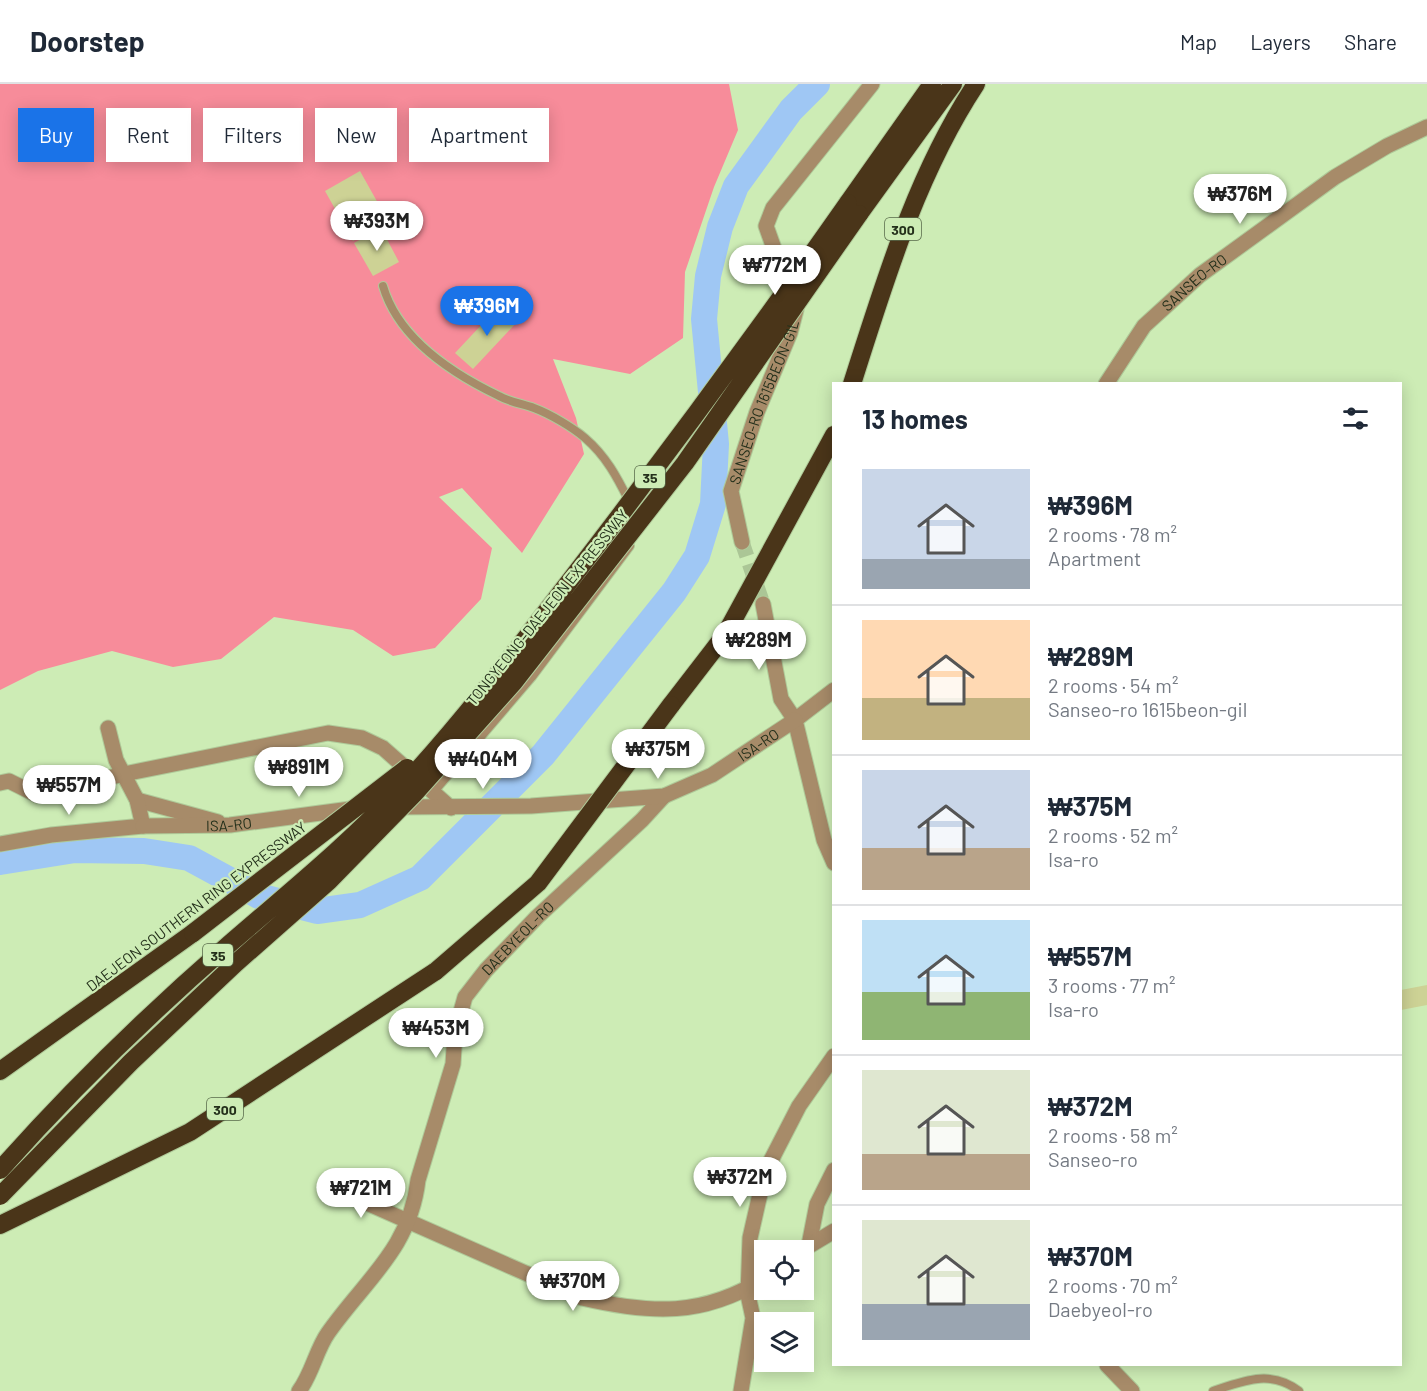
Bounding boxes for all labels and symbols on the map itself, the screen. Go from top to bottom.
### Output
pin: ₩376M [1198,174,1282,225]
pin: ₩393M [335,201,419,252]
road number: 300 [885,218,921,240]
pin: ₩772M [733,245,817,296]
street label: SANSEO-RO [1158,250,1230,315]
pin: ₩396M [445,286,529,337]
street label: SANSEO-RO 1615BEON-GIL [725,318,802,486]
road number: 35 [635,466,665,488]
street label: TONGYEONG–DAEJEON EXPRESSWAY [462,505,632,709]
pin: ₩289M [717,620,801,671]
street label: ISA-RO [734,724,782,765]
pin: ₩375M [616,729,700,780]
pin: ₩404M [441,739,525,790]
pin: ₩891M [257,747,341,798]
pin: ₩557M [27,765,111,816]
street label: ISA-RO [206,813,253,834]
street label: DAEJEON SOUTHERN RING EXPRESSWAY [82,817,310,995]
street label: DAEBYEOL-RO [477,897,557,978]
road number: 35 [203,944,233,966]
pin: ₩453M [394,1008,478,1059]
road number: 300 [207,1098,243,1120]
pin: ₩372M [698,1157,782,1208]
pin: ₩721M [319,1168,403,1219]
pin: ₩370M [531,1261,615,1312]

